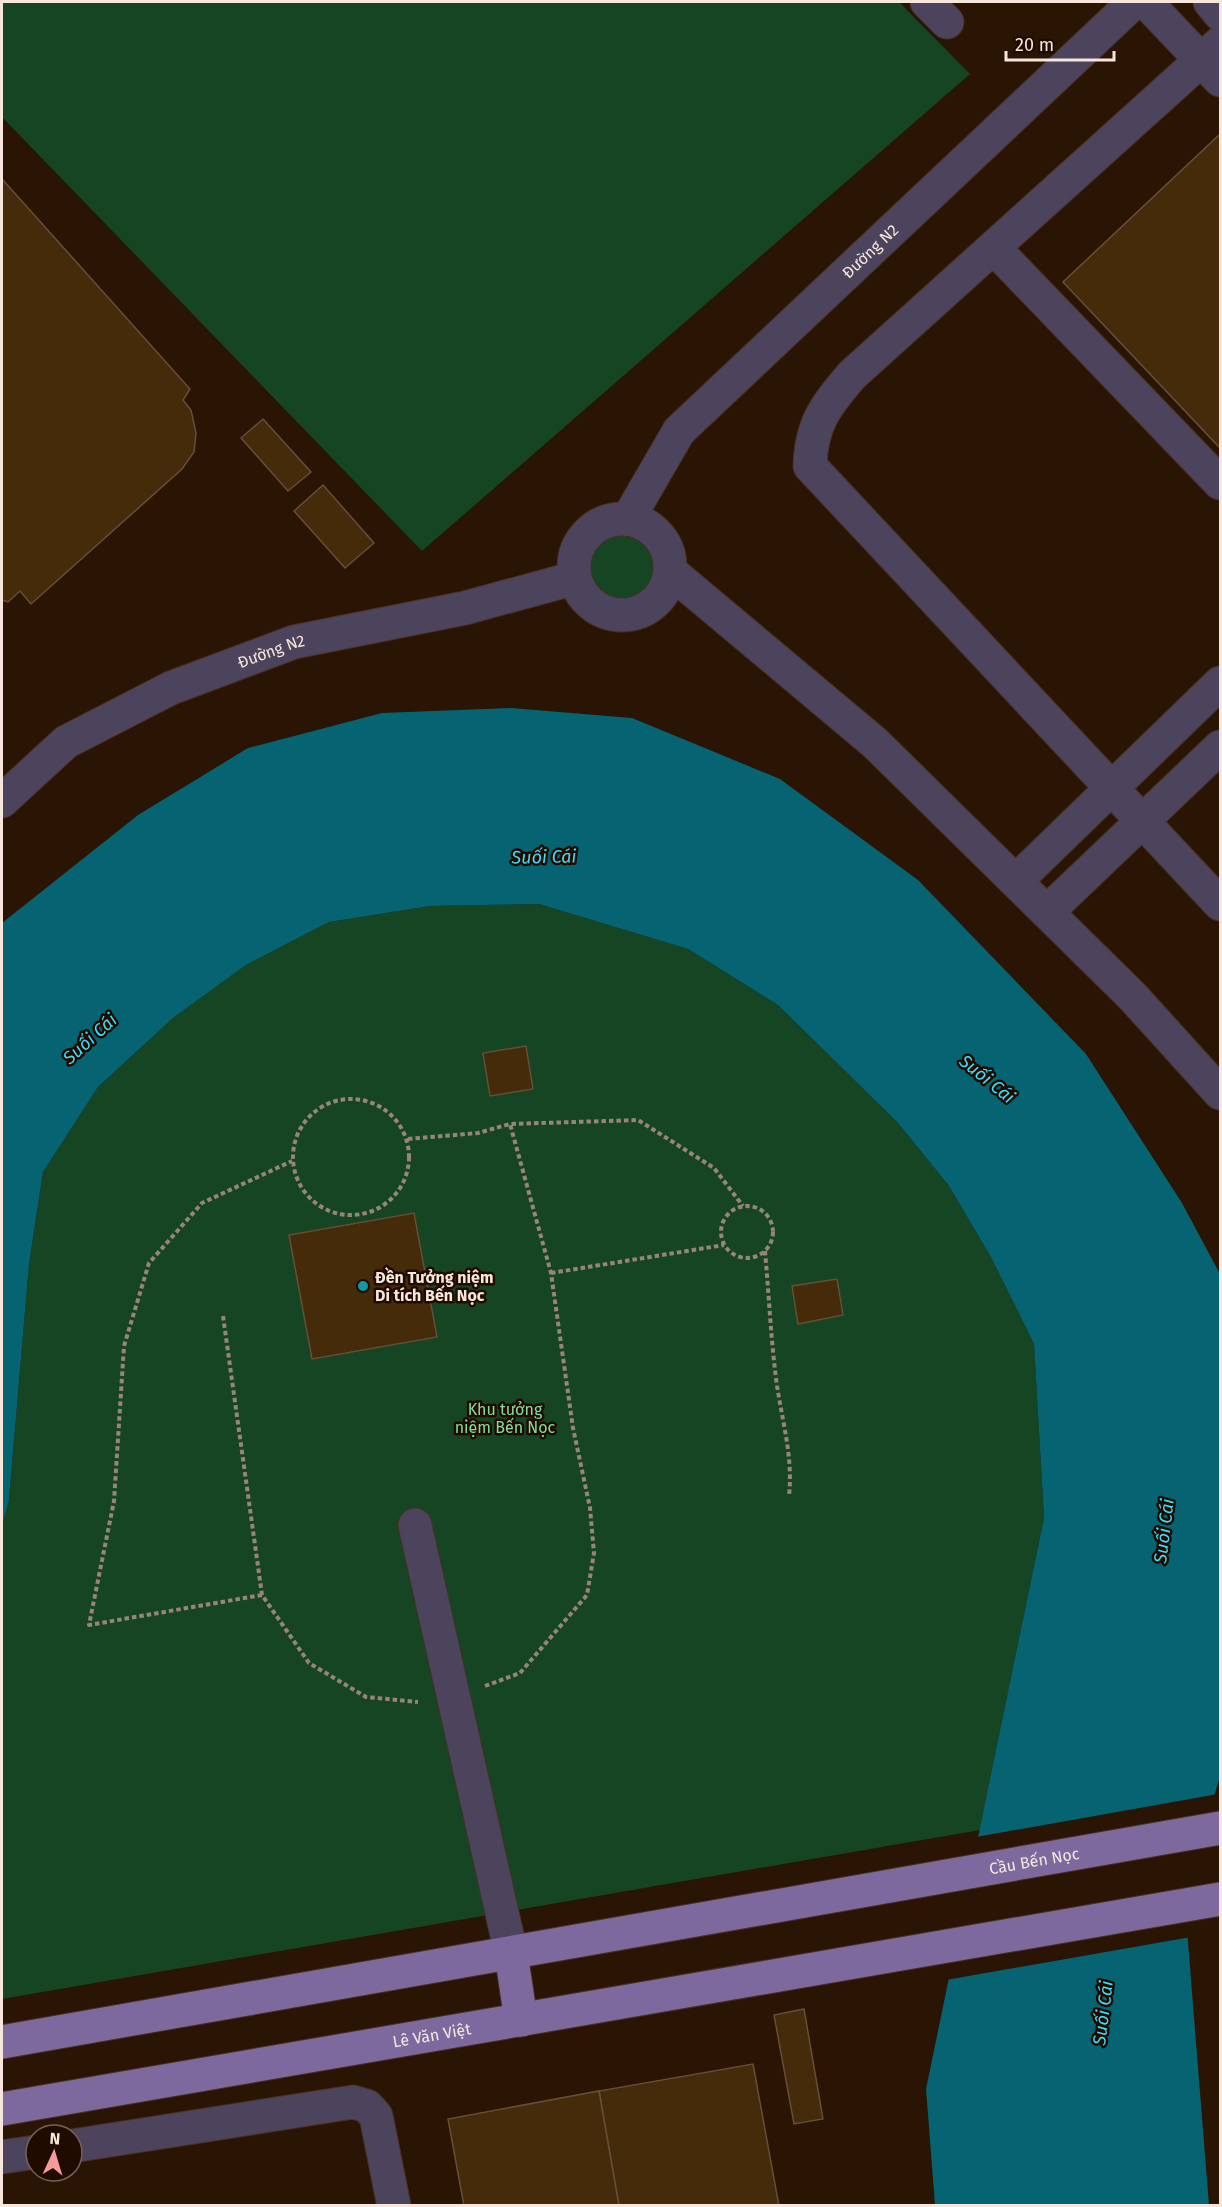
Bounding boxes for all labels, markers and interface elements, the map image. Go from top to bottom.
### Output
scale bar [1006,24,1114,62]
text: 20 m [1015,34,1054,56]
street label: Đường N2 [838,220,902,282]
street label: Đường N2 [235,631,306,672]
water label: Suối Cái [510,845,577,869]
water label: Suối Cái [58,1009,122,1070]
water label: Suối Cái [954,1049,1019,1108]
place label: Đền Tưởng niệm Di tích Bến Nọc [375,1267,493,1305]
marker: Đền Tưởng niệm Di tích Bến Nọc [356,1279,370,1293]
park label: Khu tưởng niệm Bến Nọc [455,1400,556,1437]
water label: Suối Cái [1149,1497,1179,1566]
street label: Cầu Bến Nọc [988,1843,1081,1878]
water label: Suối Cái [1088,1979,1118,2048]
street label: Lê Văn Việt [391,2019,472,2051]
north arrow [24,2123,84,2183]
text: N [49,2129,61,2148]

